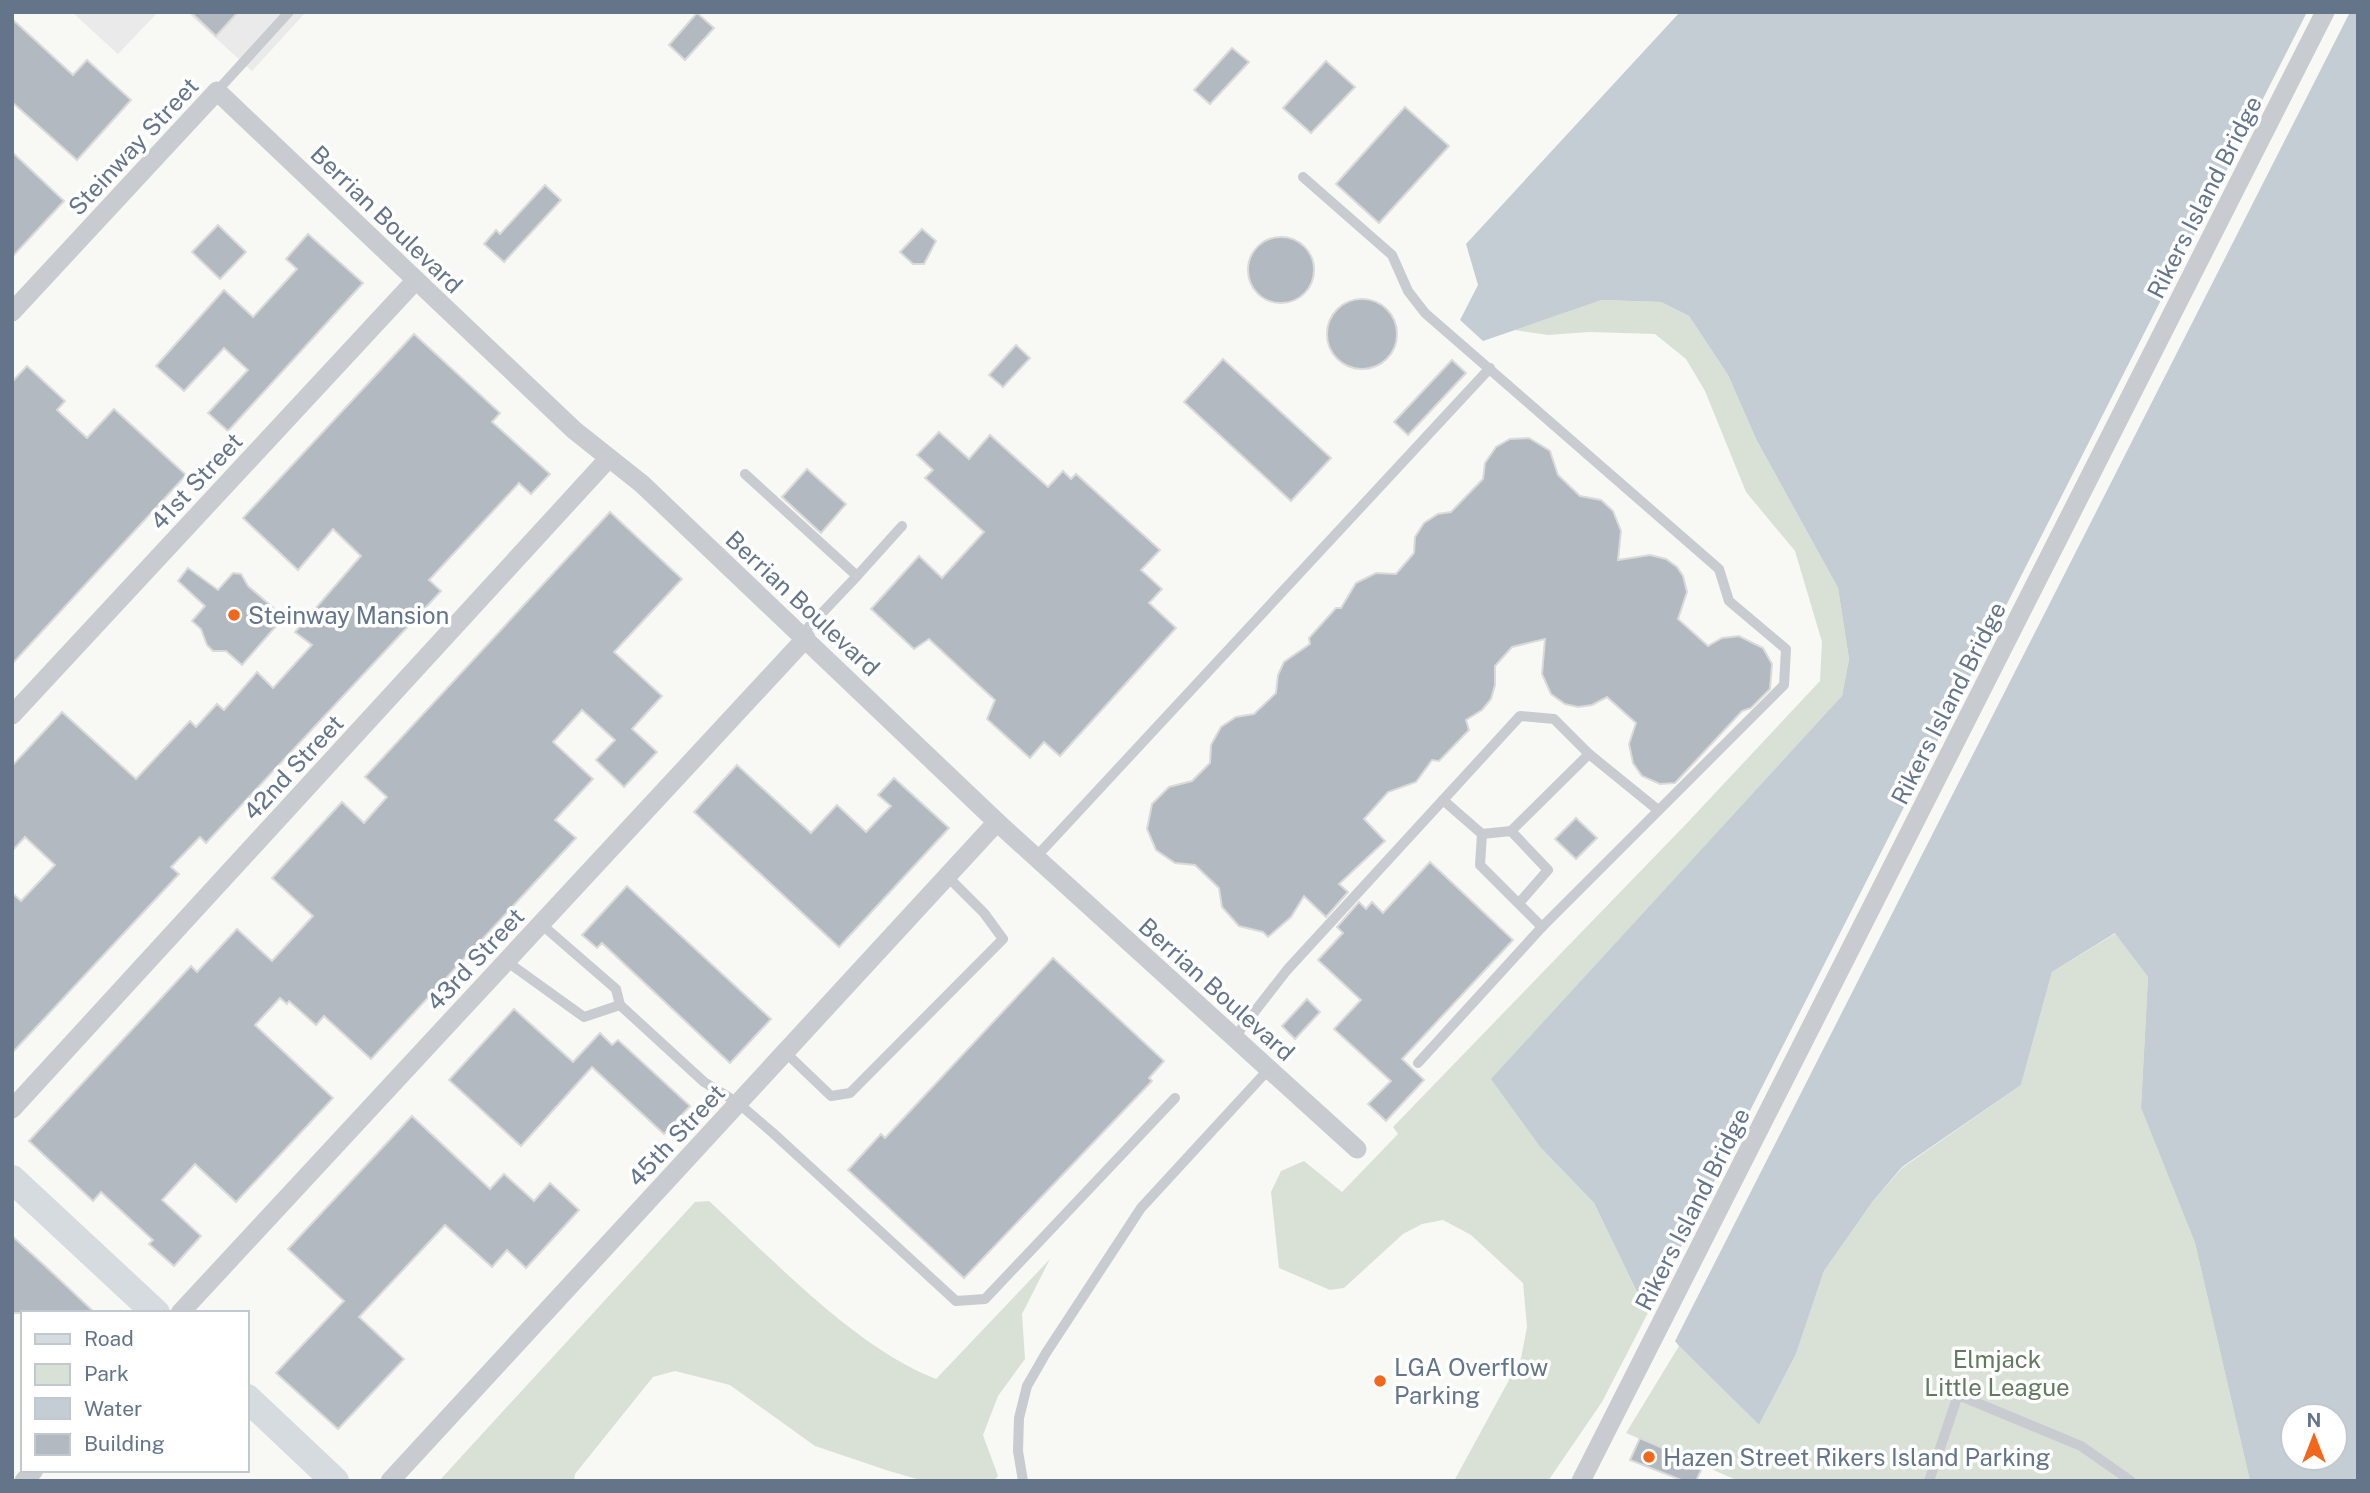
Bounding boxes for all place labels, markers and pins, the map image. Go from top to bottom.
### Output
place label: Steinway Mansion [248,601,449,629]
marker: Steinway Mansion [226,607,242,623]
place label: LGA Overflow Parking [1394,1353,1549,1409]
marker: LGA Overflow Parking [1372,1373,1388,1389]
place label: Hazen Street Rikers Island Parking [1663,1443,2051,1471]
marker: Hazen Street Rikers Island Parking [1641,1449,1657,1465]

